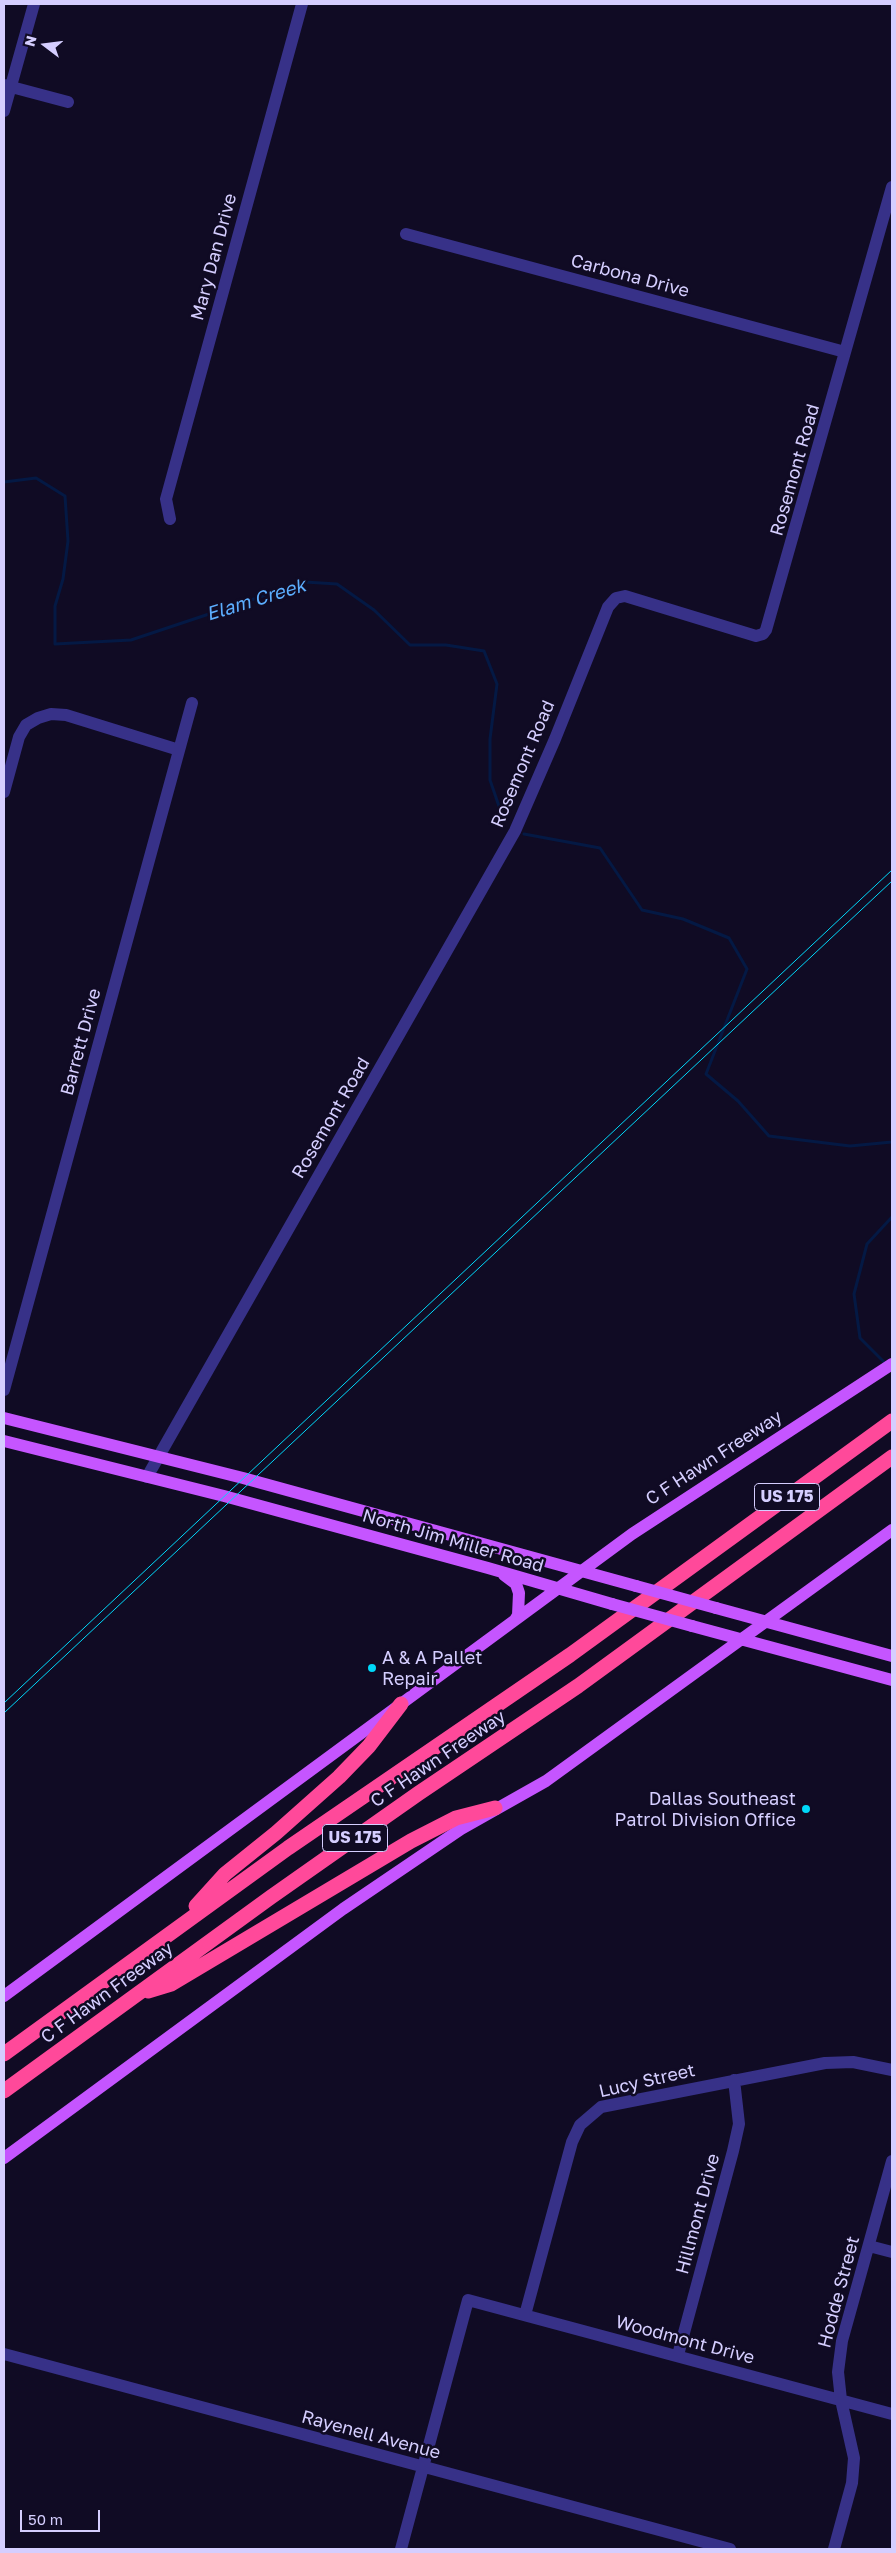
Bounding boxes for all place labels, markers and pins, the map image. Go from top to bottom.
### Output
place label: A & A Pallet Repair [382,1647,482,1690]
marker: A & A Pallet Repair [366,1662,378,1674]
place label: Dallas Southeast Patrol Division Office [615,1788,796,1830]
marker: Dallas Southeast Patrol Division Office [800,1803,812,1815]

